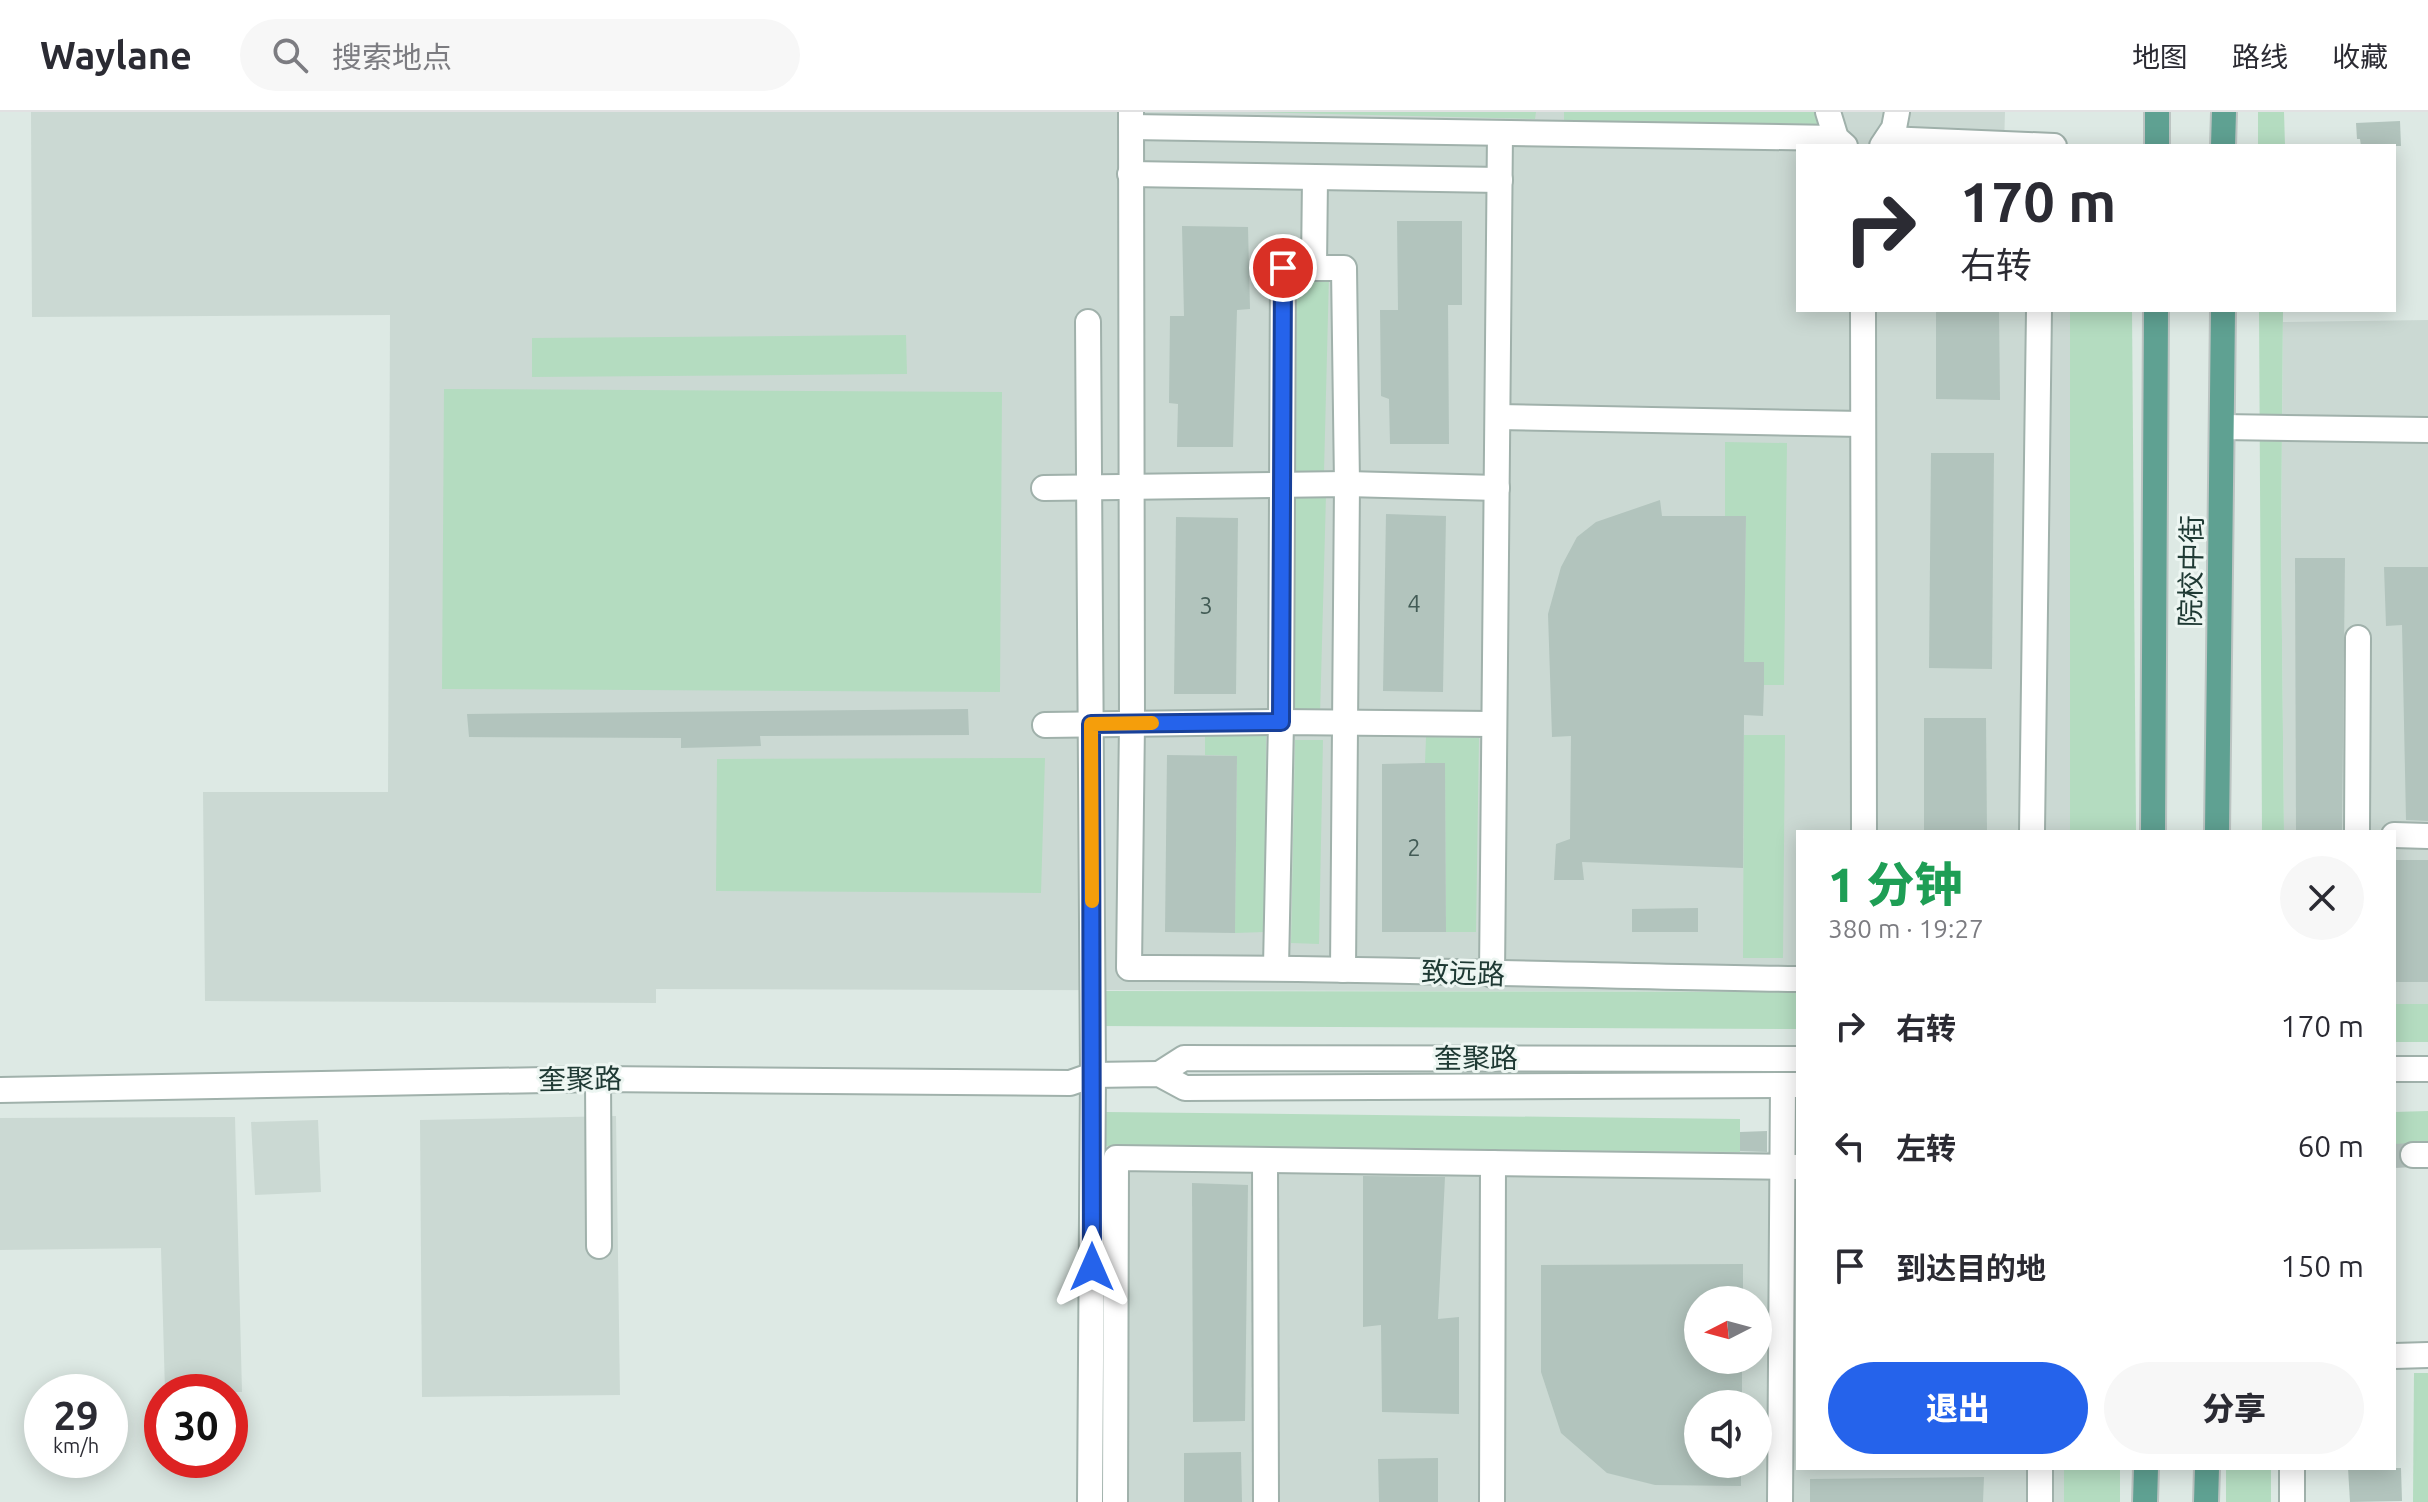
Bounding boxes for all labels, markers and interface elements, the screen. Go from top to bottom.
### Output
search box [240,19,800,91]
icon: search [268,33,312,77]
text: Waylane [40,34,192,76]
text: 搜索地点 [332,40,452,74]
text: 地图 [2132,41,2188,72]
text: 路线 [2232,41,2288,72]
text: 收藏 [2332,41,2388,72]
text: 170 m [1960,170,2116,233]
icon: right [1828,176,1932,280]
pin [1249,234,1317,302]
text: 右转 [1960,244,2032,285]
icon: arrive [1261,246,1305,290]
street label: 院校中街 [2174,515,2207,627]
house number: 4 [1407,590,1421,617]
house number: 3 [1199,592,1213,619]
house number: 2 [1407,834,1421,861]
button: close [2280,856,2364,940]
text: 1 分钟 [1828,857,1963,911]
text: 380 m · 19:27 [1828,914,1984,943]
street label: 致远路 [1420,956,1506,989]
icon: right [1828,1004,1872,1048]
text: 170 m [2280,1009,2364,1043]
text: 右转 [1896,1011,1956,1045]
street label: 奎聚路 [1434,1042,1518,1073]
street label: 奎聚路 [538,1062,622,1095]
icon: left [1828,1124,1872,1168]
text: 60 m [2297,1129,2364,1163]
text: 左转 [1896,1131,1956,1165]
position arrow [1050,1225,1134,1309]
icon: arrive [1828,1244,1872,1288]
text: 150 m [2280,1249,2364,1283]
text: 到达目的地 [1896,1251,2046,1285]
north arrow [1684,1286,1772,1374]
map controls [1684,1286,1772,1478]
button: 退出 [1828,1362,2088,1454]
button: 分享 [2104,1362,2364,1454]
speed limit sign: 30 [144,1374,248,1478]
button: sound [1684,1390,1772,1478]
text: 29 [53,1393,99,1438]
text: km/h [53,1434,99,1457]

